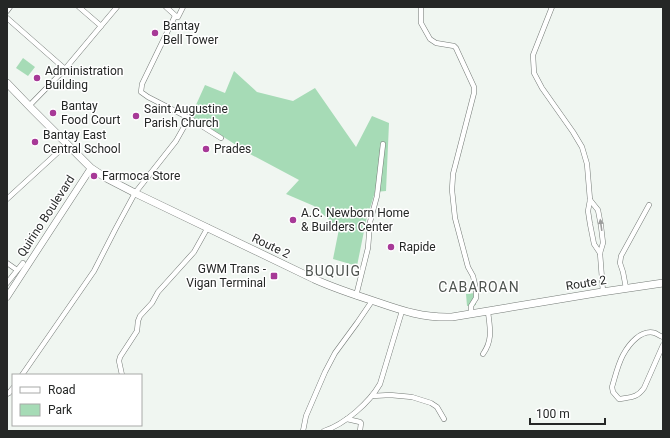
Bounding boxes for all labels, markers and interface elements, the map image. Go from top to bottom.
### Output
place label: Bantay Bell Tower [163,19,218,47]
marker: Bantay Bell Tower [150,28,160,38]
place label: Administration Building [45,64,123,92]
marker: Administration Building [32,73,42,83]
place label: Bantay Food Court [61,99,121,127]
place label: Saint Augustine Parish Church [144,102,228,130]
marker: Bantay Food Court [48,108,58,118]
marker: Saint Augustine Parish Church [131,111,141,121]
place label: Bantay East Central School [43,128,121,156]
marker: Bantay East Central School [30,137,40,147]
place label: Prades [214,142,251,156]
marker: Prades [201,144,211,154]
place label: Farmoca Store [102,169,180,183]
marker: Farmoca Store [89,171,99,181]
street label: Quirino Boulevard [14,173,78,259]
place label: A.C. Newborn Home & Builders Center [301,206,409,234]
marker: A.C. Newborn Home & Builders Center [288,215,298,225]
one-way arrow [598,219,604,231]
street label: Route 2 [250,231,293,261]
place label: Rapide [399,240,436,254]
marker: Rapide [386,242,396,252]
place label: GWM Trans - Vigan Terminal [186,262,267,290]
district label: BUQUIG [305,263,361,279]
marker: GWM Trans - Vigan Terminal [269,271,279,281]
street label: Route 2 [565,273,608,293]
district label: CABAROAN [438,279,520,295]
legend [12,374,142,426]
text: Road [48,383,76,397]
scale bar [530,400,605,426]
text: Park [48,403,73,417]
text: 100 m [536,407,570,421]

